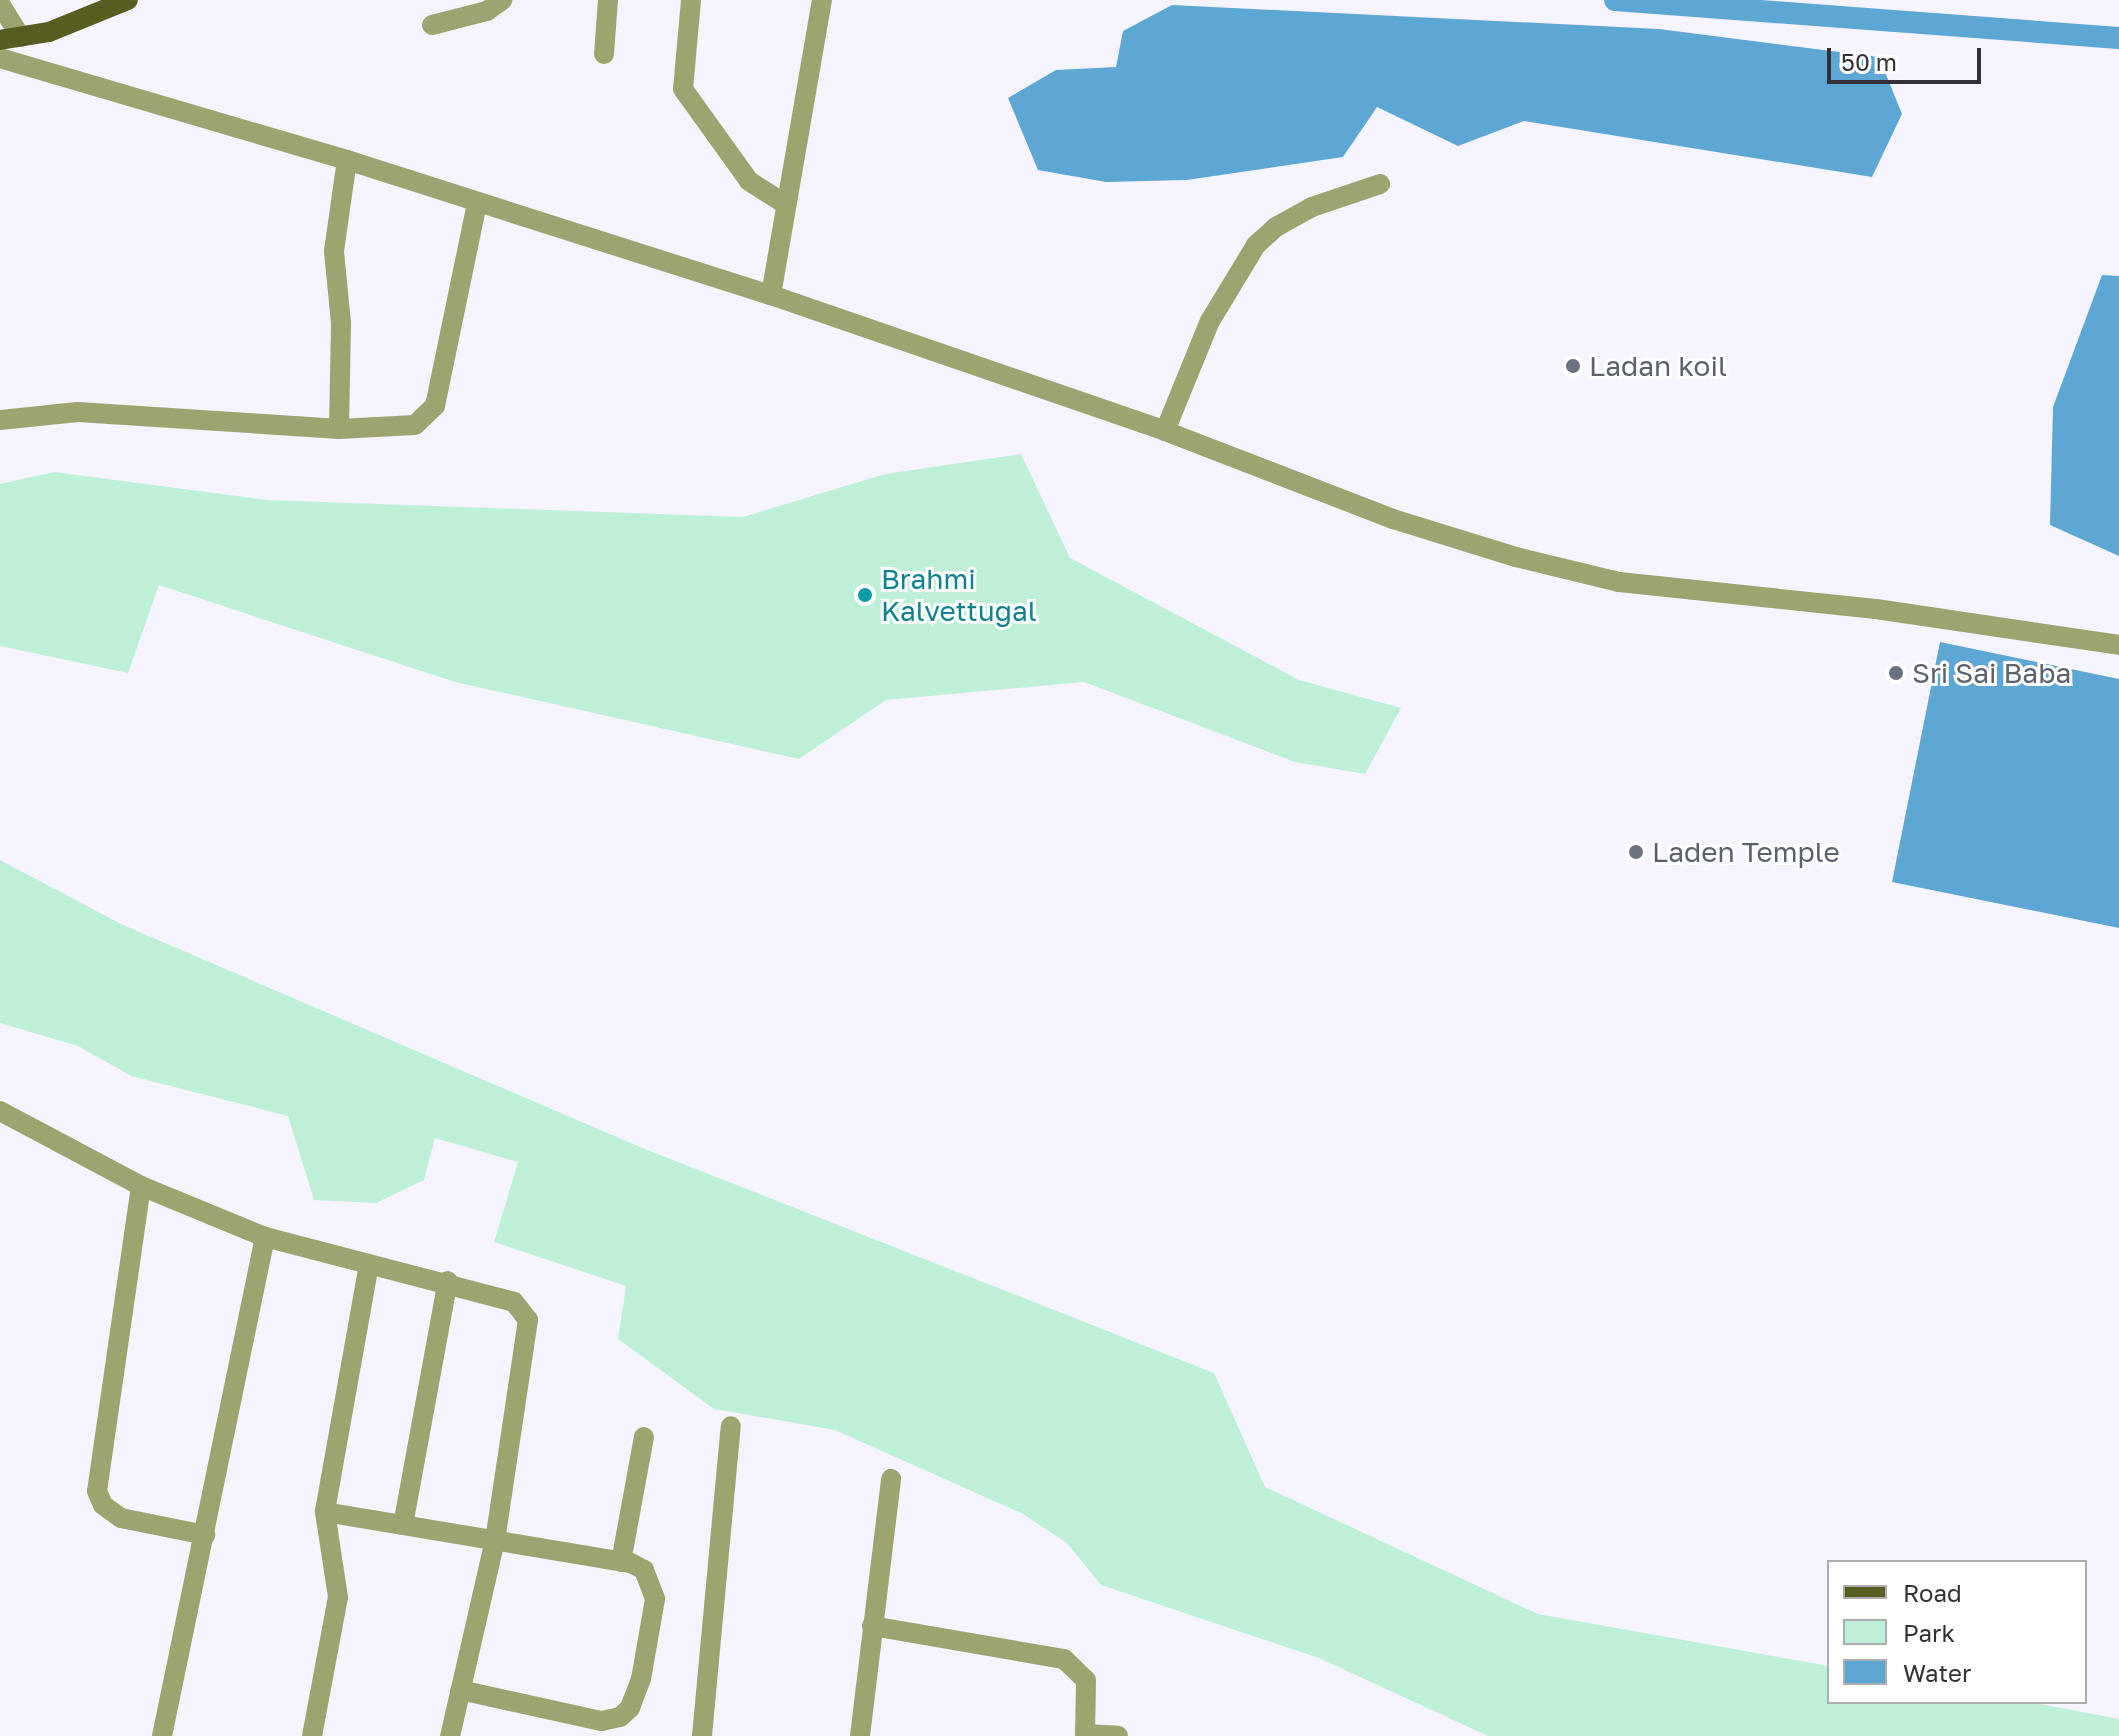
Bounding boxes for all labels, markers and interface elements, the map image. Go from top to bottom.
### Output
scale bar [1831,32,1985,82]
text: 50 m [1841,47,1897,76]
place label: Ladan koil [1589,349,1727,383]
marker: Ladan koil [1564,357,1582,375]
place label: Brahmi Kalvettugal [881,562,1037,628]
marker: Brahmi Kalvettugal [856,586,874,604]
place label: Sri Sai Baba [1912,656,2071,690]
marker: Sri Sai Baba [1887,664,1905,682]
place label: Laden Temple [1652,835,1840,869]
marker: Laden Temple [1627,843,1645,861]
legend [1827,1560,2087,1704]
text: Road [1903,1578,1962,1607]
text: Park [1903,1618,1955,1647]
text: Water [1903,1658,1971,1687]

